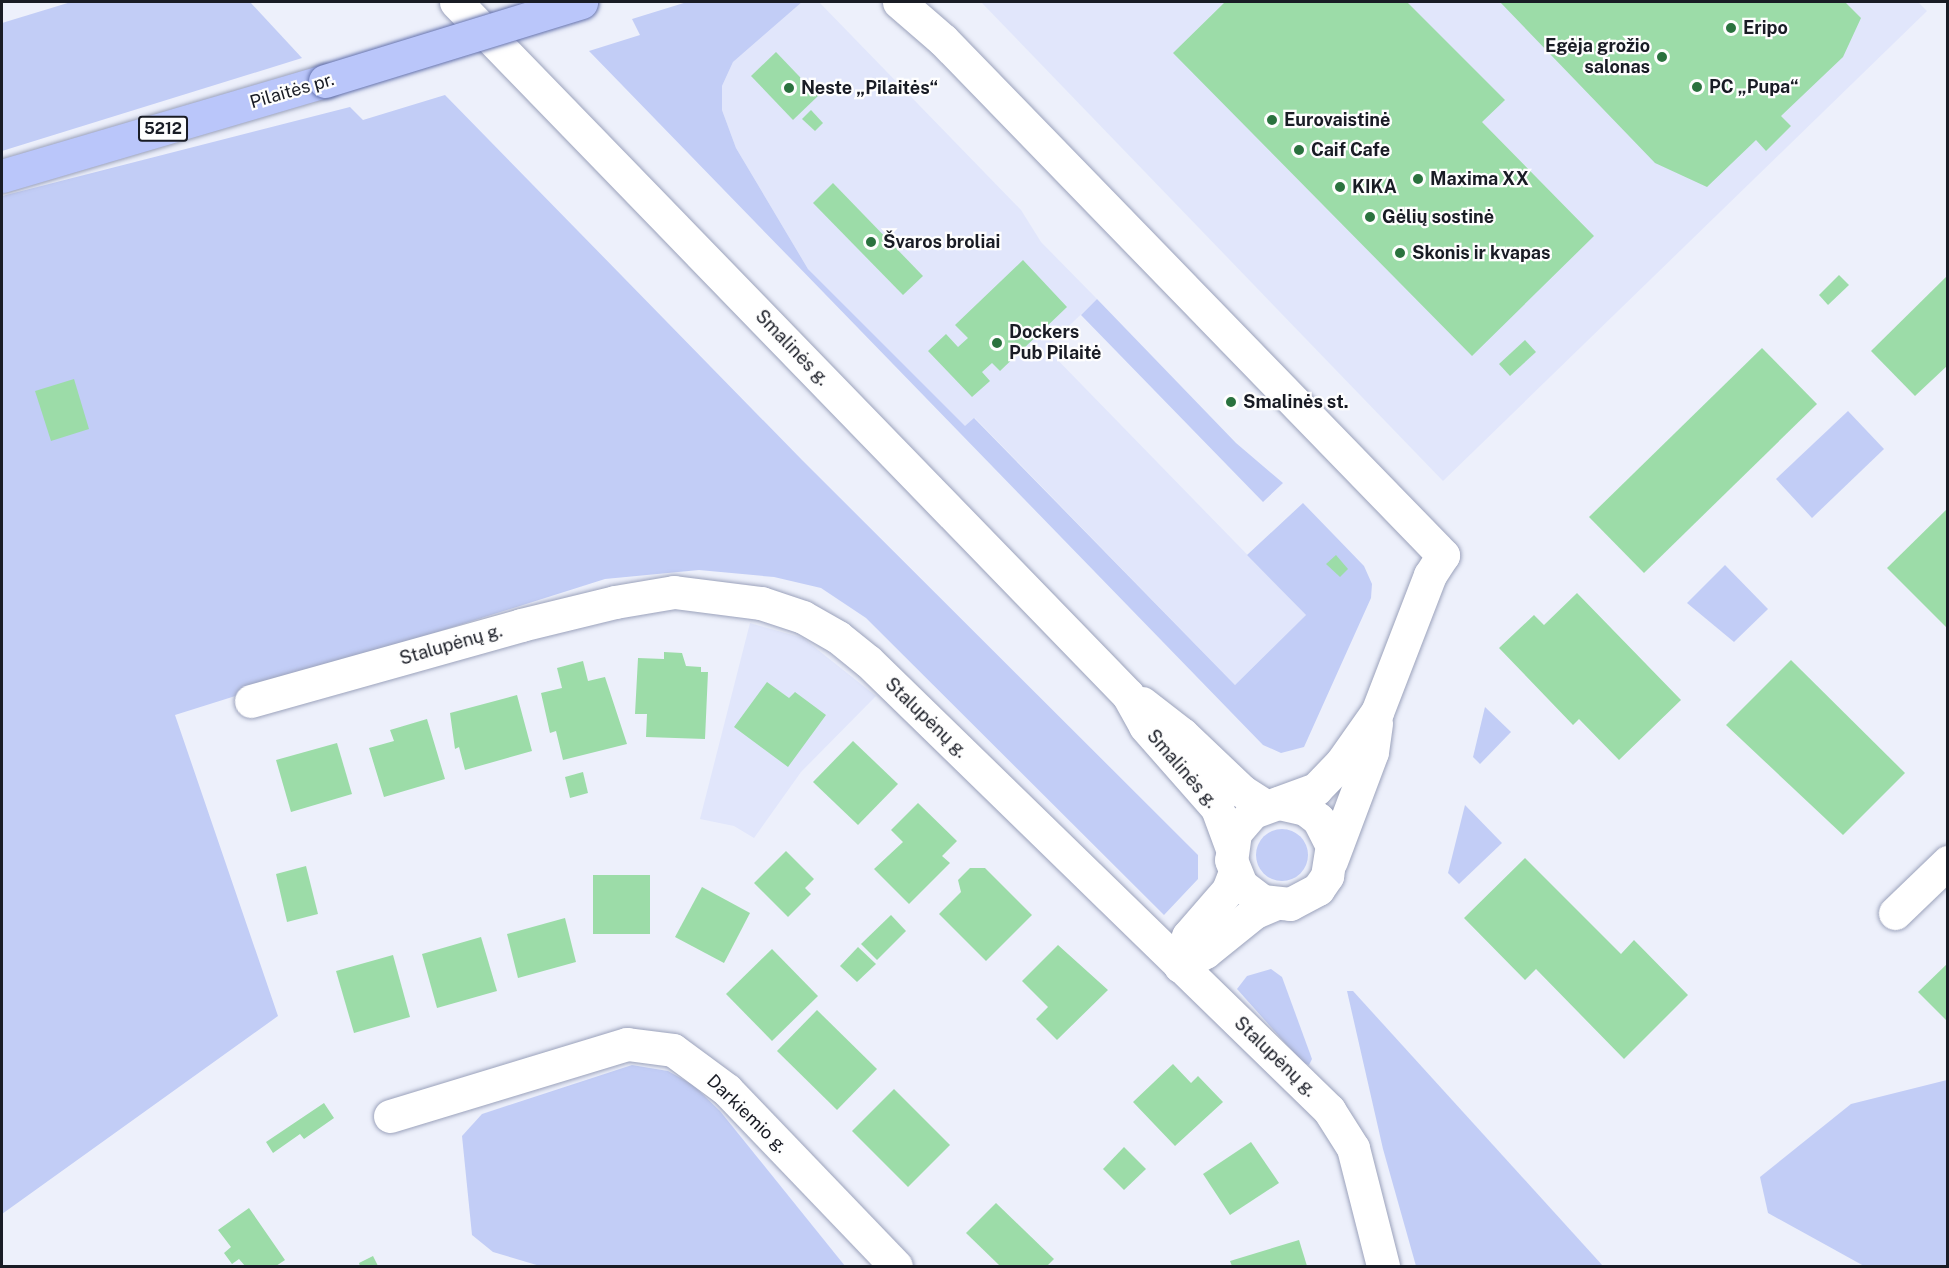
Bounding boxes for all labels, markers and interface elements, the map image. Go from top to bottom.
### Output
place label: Eripo [1743,17,1788,39]
marker: Eripo [1724,21,1738,35]
place label: Egėja grožio salonas [1545,36,1650,78]
marker: Egėja grožio salonas [1655,50,1669,64]
street label: Pilaitės pr. [247,69,337,113]
place label: PC „Pupa“ [1709,76,1799,98]
place label: Neste „Pilaitės“ [801,77,938,99]
marker: PC „Pupa“ [1690,80,1704,94]
marker: Neste „Pilaitės“ [782,81,796,95]
place label: Eurovaistinė [1284,109,1390,131]
marker: Eurovaistinė [1265,113,1279,127]
road number: 5212 [138,116,188,142]
place label: Caif Cafe [1311,139,1390,161]
marker: Caif Cafe [1292,143,1306,157]
place label: Maxima XX [1430,168,1529,190]
marker: Maxima XX [1411,172,1425,186]
place label: KIKA [1352,176,1397,198]
marker: KIKA [1333,180,1347,194]
place label: Gėlių sostinė [1382,206,1494,228]
marker: Gėlių sostinė [1363,210,1377,224]
place label: Švaros broliai [883,231,1000,253]
marker: Švaros broliai [864,235,878,249]
place label: Skonis ir kvapas [1412,242,1551,264]
marker: Skonis ir kvapas [1393,246,1407,260]
street label: Smalinės g. [751,306,833,390]
place label: Dockers Pub Pilaitė [1009,322,1102,364]
marker: Dockers Pub Pilaitė [990,336,1004,350]
place label: Smalinės st. [1243,391,1349,413]
marker: Smalinės st. [1224,395,1238,409]
street label: Stalupėnų g. [397,620,505,670]
street label: Stalupėnų g. [880,674,972,762]
street label: Smalinės g. [1142,725,1222,813]
street label: Stalupėnų g. [1229,1013,1321,1101]
street label: Darkiemio g. [702,1070,792,1158]

